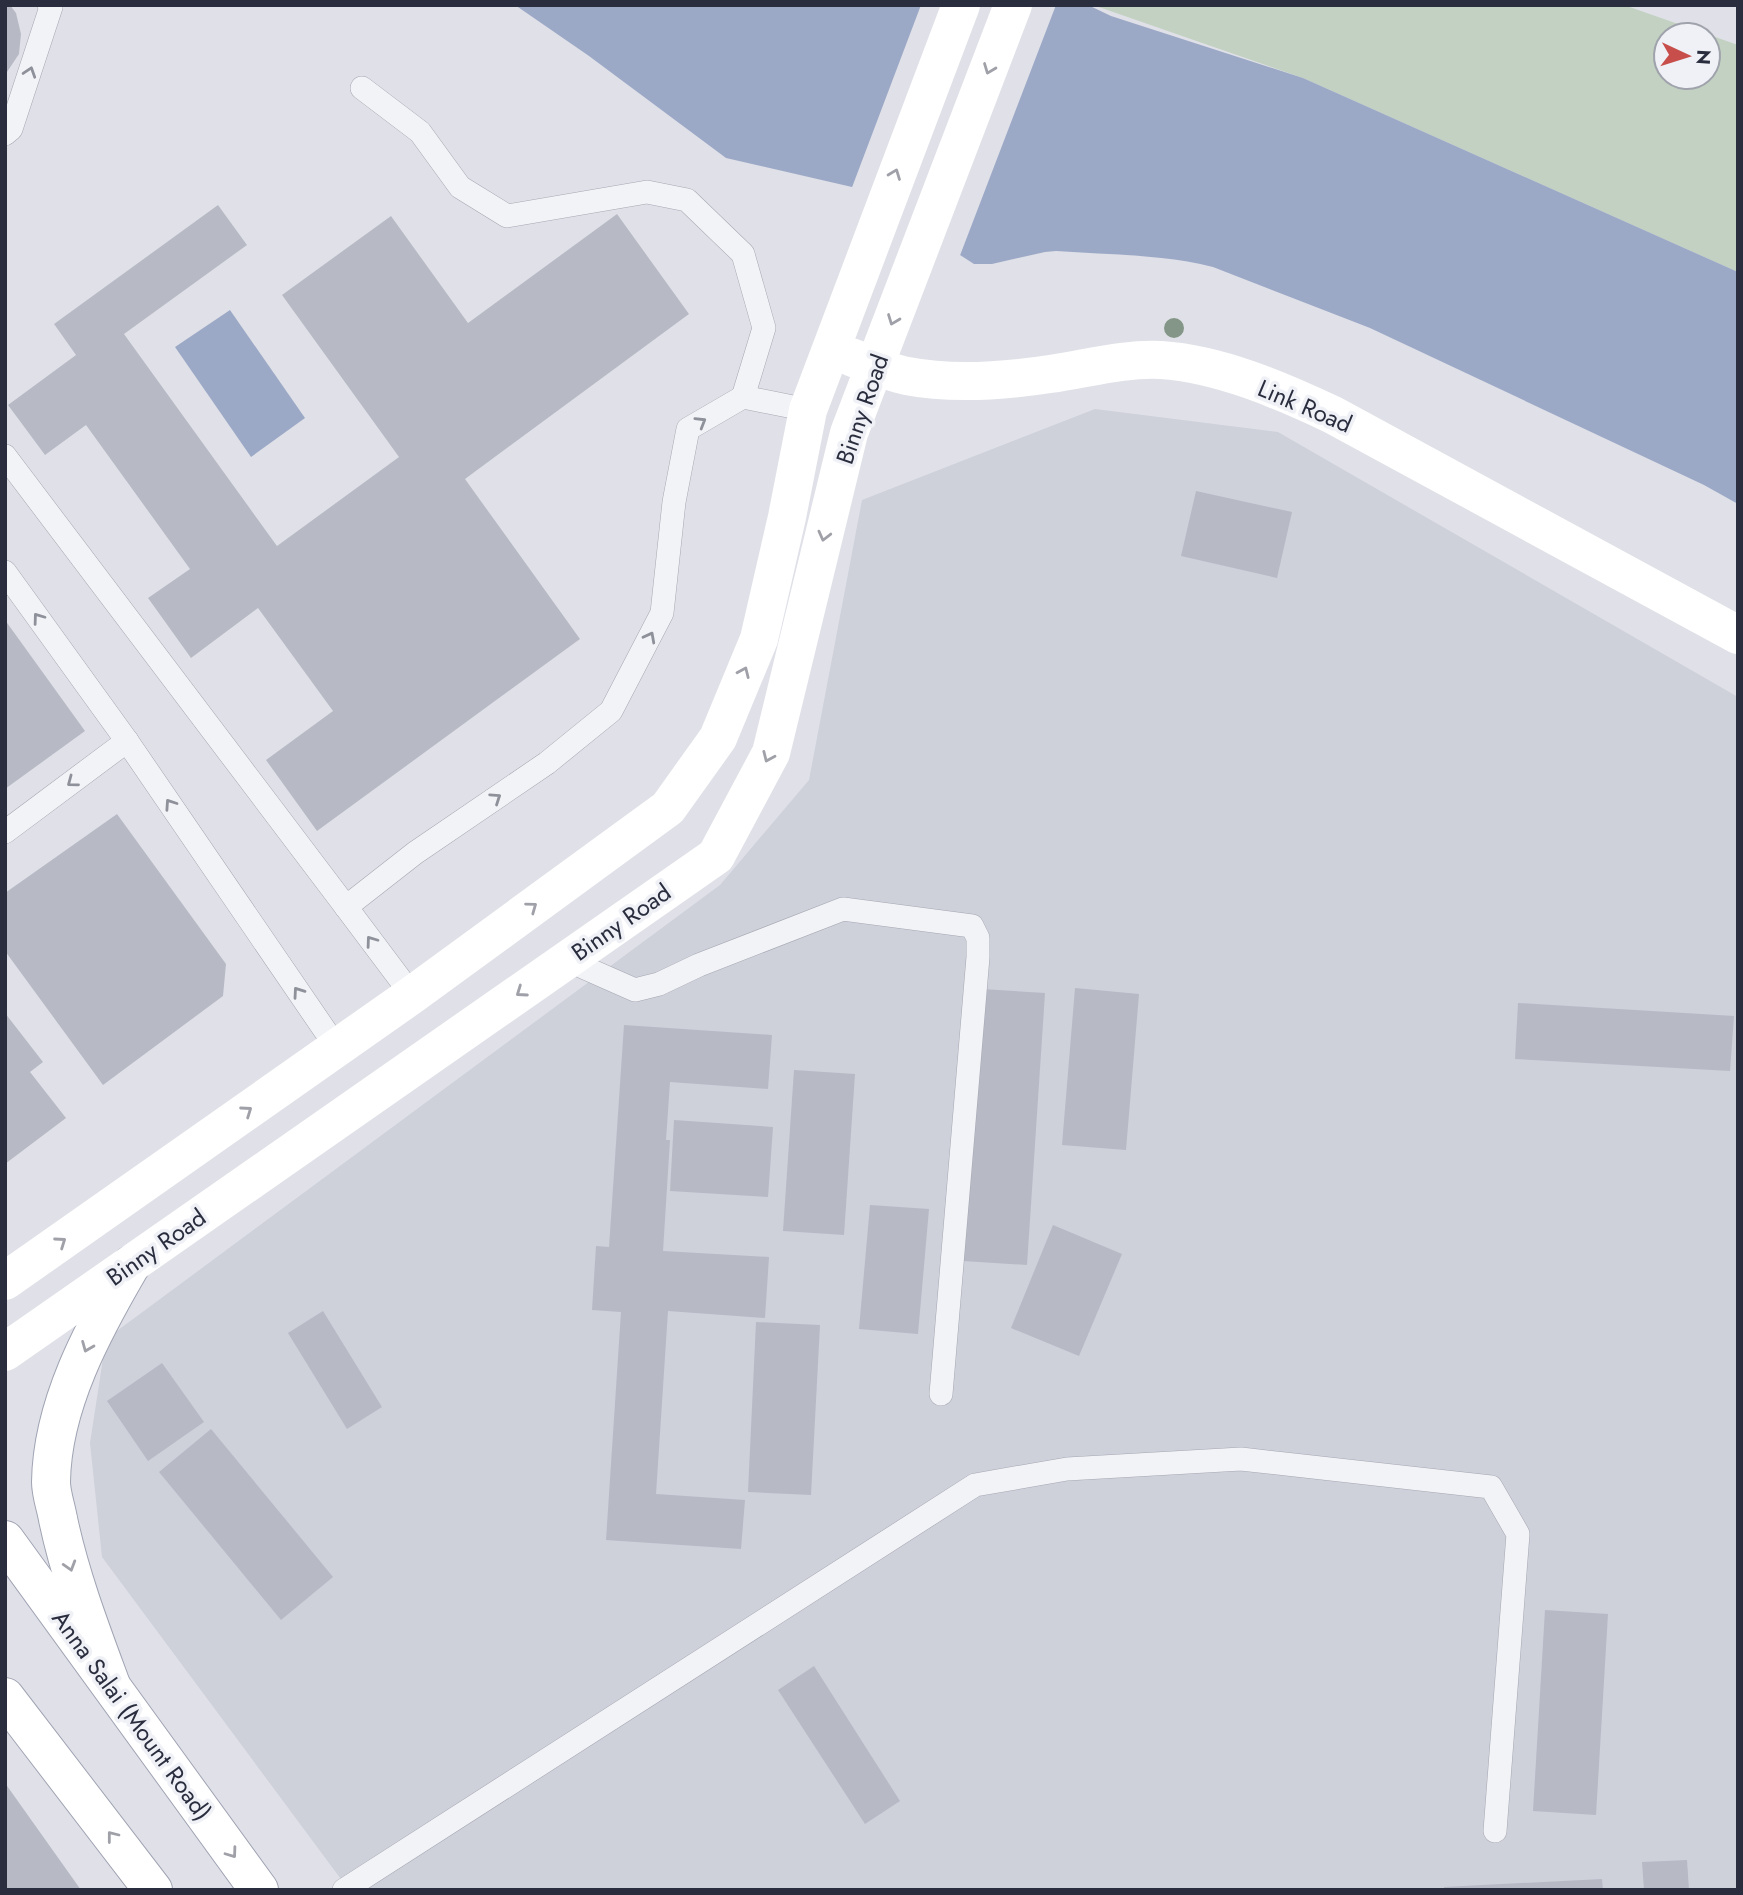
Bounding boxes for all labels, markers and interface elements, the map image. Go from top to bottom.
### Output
north arrow [1652,21,1722,91]
text: N [1689,49,1717,66]
one-way arrow [983,62,997,74]
one-way arrow [21,66,36,78]
one-way arrow [887,169,901,181]
one-way arrow [887,313,901,326]
street label: Binny Road [827,349,897,469]
street label: Link Road [1253,371,1357,441]
one-way arrow [693,417,706,430]
one-way arrow [818,530,832,542]
one-way arrow [34,613,47,626]
one-way arrow [641,632,655,644]
one-way arrow [736,667,750,679]
one-way arrow [762,749,776,762]
one-way arrow [67,774,80,787]
one-way arrow [488,794,501,806]
one-way arrow [166,799,178,812]
street label: Binny Road [564,875,678,969]
one-way arrow [524,903,537,916]
one-way arrow [366,936,379,949]
one-way arrow [516,984,529,996]
one-way arrow [294,987,306,1000]
one-way arrow [239,1107,252,1119]
street label: Binny Road [99,1200,213,1294]
one-way arrow [53,1238,66,1250]
one-way arrow [82,1340,96,1352]
one-way arrow [62,1560,77,1572]
street label: Anna Salai (Mount Road) [44,1603,220,1827]
one-way arrow [107,1831,120,1843]
one-way arrow [224,1845,236,1858]

